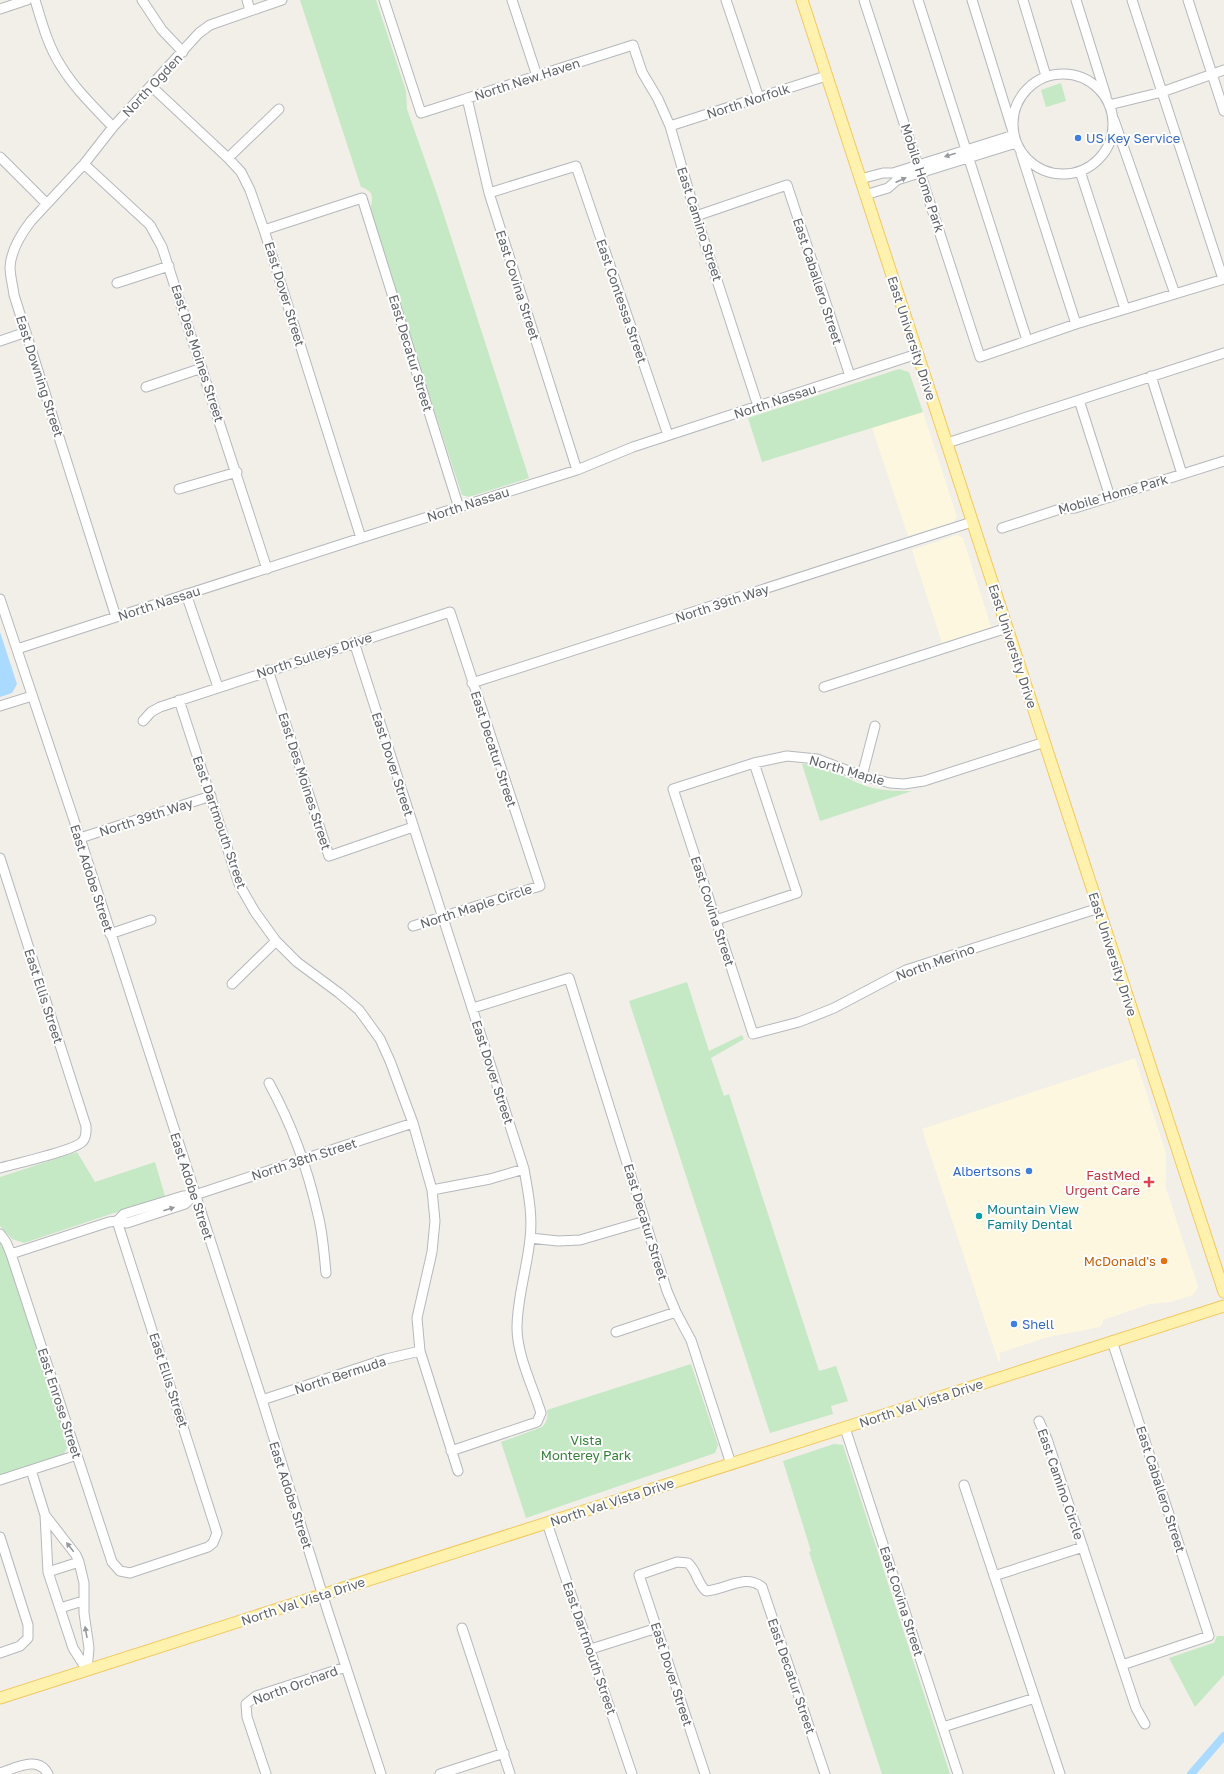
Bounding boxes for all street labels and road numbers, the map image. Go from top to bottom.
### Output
street label: North Ogden [119,50,185,120]
street label: North New Haven [472,54,582,104]
street label: North Norfolk [704,80,792,122]
street label: Mobile Home Park [898,122,948,235]
street label: East Camino Street [674,165,726,283]
street label: East Caballero Street [790,216,846,346]
street label: East Covina Street [493,228,543,342]
street label: East Contessa Street [593,237,651,365]
street label: East Dover Street [261,240,309,348]
street label: East University Drive [884,274,940,402]
street label: East Des Moines Street [168,282,228,424]
street label: East Decatur Street [386,293,436,413]
street label: East Downing Street [13,313,67,439]
street label: North Nassau [732,380,818,422]
street label: Mobile Home Park [1056,471,1170,517]
street label: North Nassau [425,483,511,525]
street label: North 39th Way [673,580,772,626]
street label: North Nassau [116,582,202,624]
street label: East University Drive [985,582,1041,710]
street label: North Sulleys Drive [254,629,374,681]
street label: East Decatur Street [468,689,520,809]
street label: East Des Moines Street [275,710,335,852]
street label: East Dover Street [369,710,417,818]
street label: North Maple [808,752,886,788]
street label: East Dartmouth Street [190,753,250,891]
street label: North 39th Way [97,794,196,840]
street label: East Adobe Street [67,822,117,934]
street label: East Covina Street [688,854,738,968]
street label: North Maple Circle [418,880,534,932]
street label: East University Drive [1085,890,1141,1018]
street label: North Merino [893,940,977,984]
street label: East Ellis Street [21,947,67,1045]
street label: East Dover Street [469,1018,517,1126]
street label: East Adobe Street [167,1130,217,1242]
street label: North 38th Street [249,1134,359,1184]
street label: East Decatur Street [621,1162,671,1282]
street label: East Ellis Street [146,1331,192,1429]
street label: East Enrose Street [35,1346,85,1460]
street label: North Bermuda [292,1353,388,1397]
street label: North Val Vista Drive [857,1375,985,1431]
street label: East Caballero Street [1133,1424,1189,1554]
street label: East Camino Circle [1034,1426,1088,1542]
street label: East Adobe Street [266,1439,316,1551]
street label: North Val Vista Drive [548,1474,676,1530]
street label: East Covina Street [877,1544,927,1658]
street label: North Val Vista Drive [239,1573,367,1629]
street label: East Dartmouth Street [560,1579,620,1717]
street label: East Decatur Street [765,1616,819,1736]
street label: East Dover Street [648,1620,696,1728]
street label: North Orchard [250,1662,340,1708]

